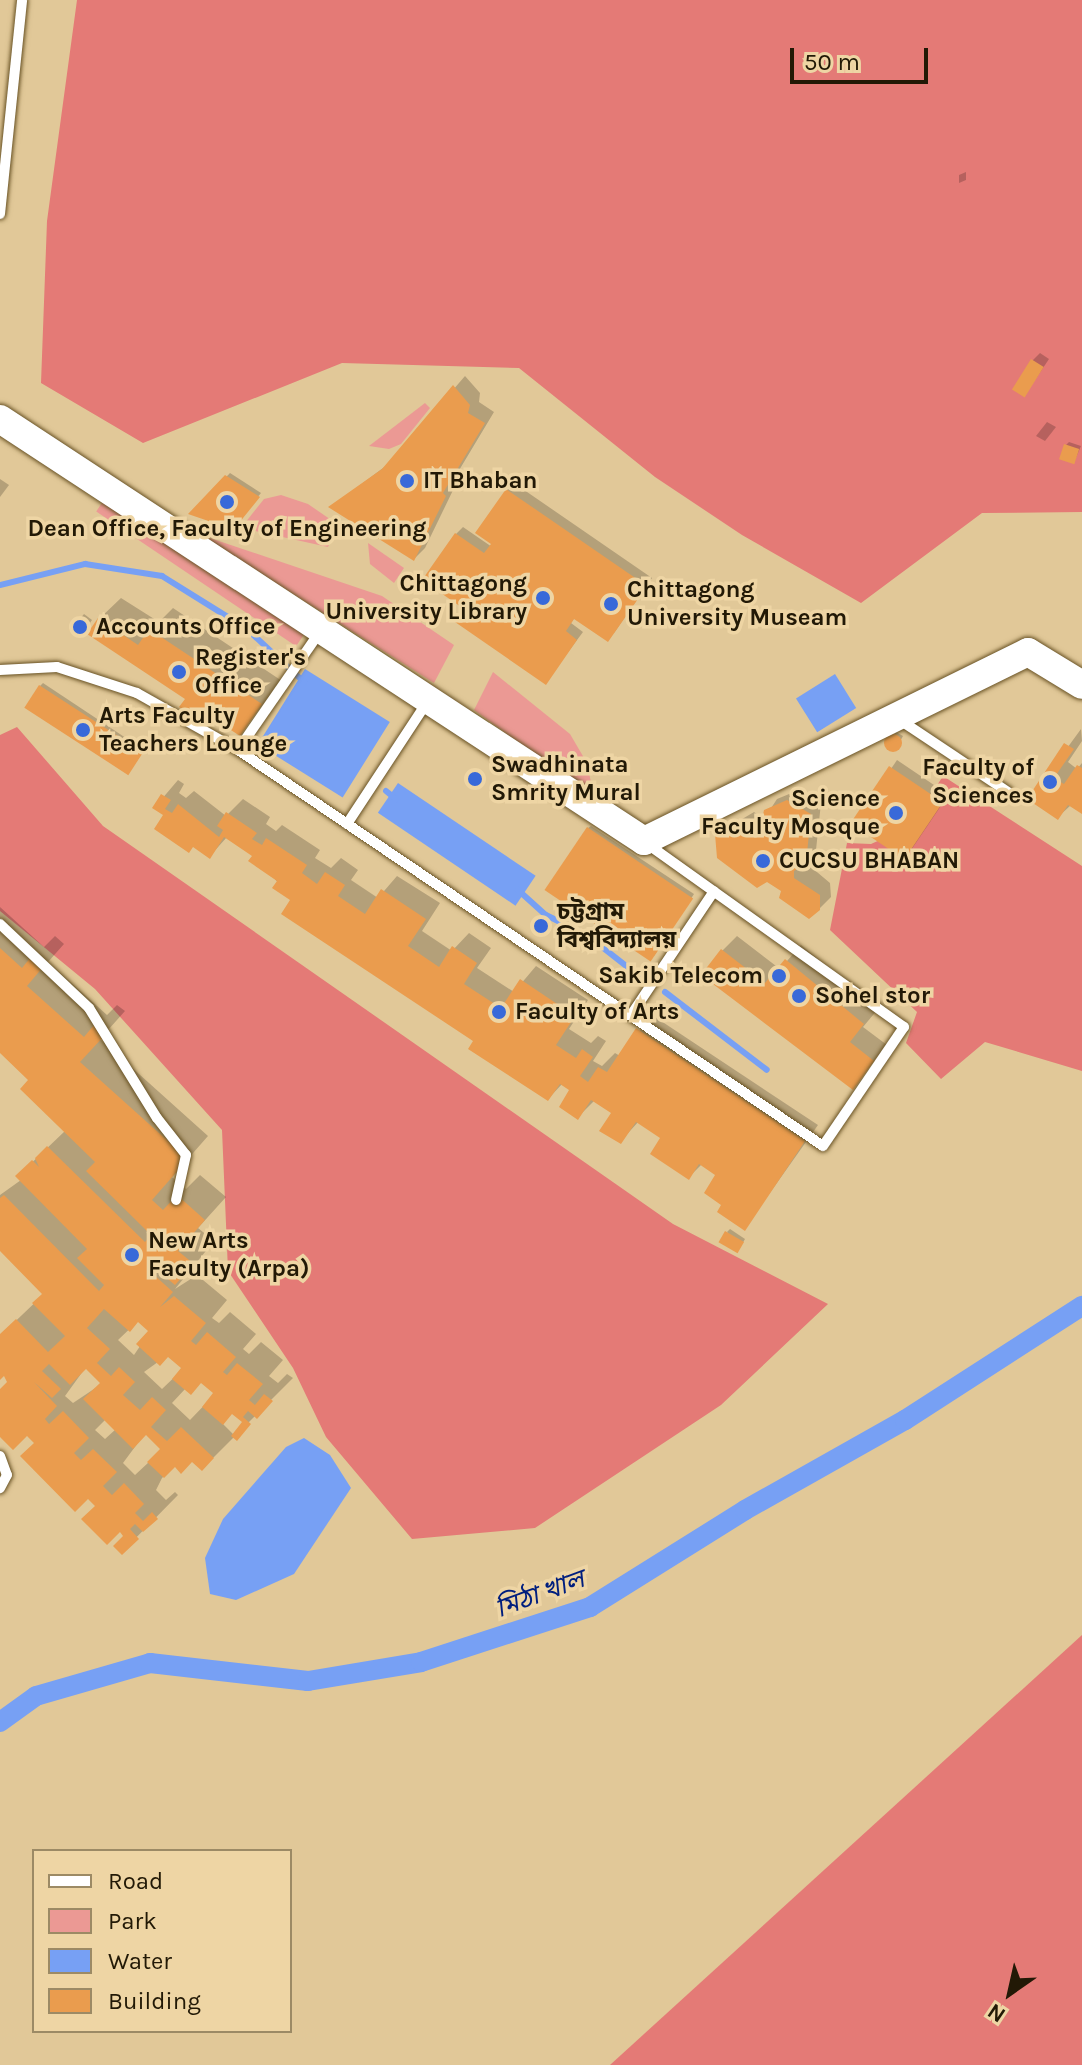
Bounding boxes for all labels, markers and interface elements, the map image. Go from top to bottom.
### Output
scale bar [794,32,932,82]
text: 50 m [804,48,860,76]
place label: IT Bhaban [423,467,537,495]
marker: IT Bhaban [398,472,416,490]
marker: Dean Office, Faculty of Engineering [218,493,236,511]
place label: Dean Office, Faculty of Engineering [28,515,426,543]
place label: Chittagong University Library [325,570,527,626]
place label: Chittagong University Museam [627,576,847,632]
marker: Chittagong University Library [534,589,552,607]
marker: Chittagong University Museam [602,595,620,613]
place label: Accounts Office [96,613,276,641]
marker: Accounts Office [71,618,89,636]
place label: Register's Office [195,644,306,700]
marker: Register's Office [170,663,188,681]
place label: Arts Faculty Teachers Lounge [99,702,287,758]
marker: Arts Faculty Teachers Lounge [74,721,92,739]
place label: Swadhinata Smrity Mural [491,751,641,807]
place label: Faculty of Sciences [922,754,1034,810]
marker: Swadhinata Smrity Mural [466,770,484,788]
marker: Faculty of Sciences [1041,773,1059,791]
place label: Science Faculty Mosque [701,785,880,841]
marker: Science Faculty Mosque [887,804,905,822]
place label: CUCSU BHABAN [779,847,959,875]
marker: CUCSU BHABAN [754,852,772,870]
place label: চট্টগ্রাম বিশ্ববিদ্যালয় [557,898,676,954]
marker: চট্টগ্রাম বিশ্ববিদ্যালয় [532,917,550,935]
place label: Sakib Telecom [598,962,763,990]
marker: Sakib Telecom [770,967,788,985]
place label: Sohel stor [815,982,930,1010]
marker: Sohel stor [790,987,808,1005]
place label: Faculty of Arts [515,998,679,1026]
marker: Faculty of Arts [490,1003,508,1021]
place label: New Arts Faculty (Arpa) [148,1227,310,1283]
marker: New Arts Faculty (Arpa) [123,1246,141,1264]
water label: মিঠা খাল [491,1564,589,1624]
legend [32,1849,292,2033]
text: Road [108,1867,163,1895]
text: Park [108,1907,157,1935]
text: Water [108,1947,172,1975]
north arrow [970,1953,1050,2033]
text: Building [108,1987,201,2015]
text: N [983,1998,1010,2028]

